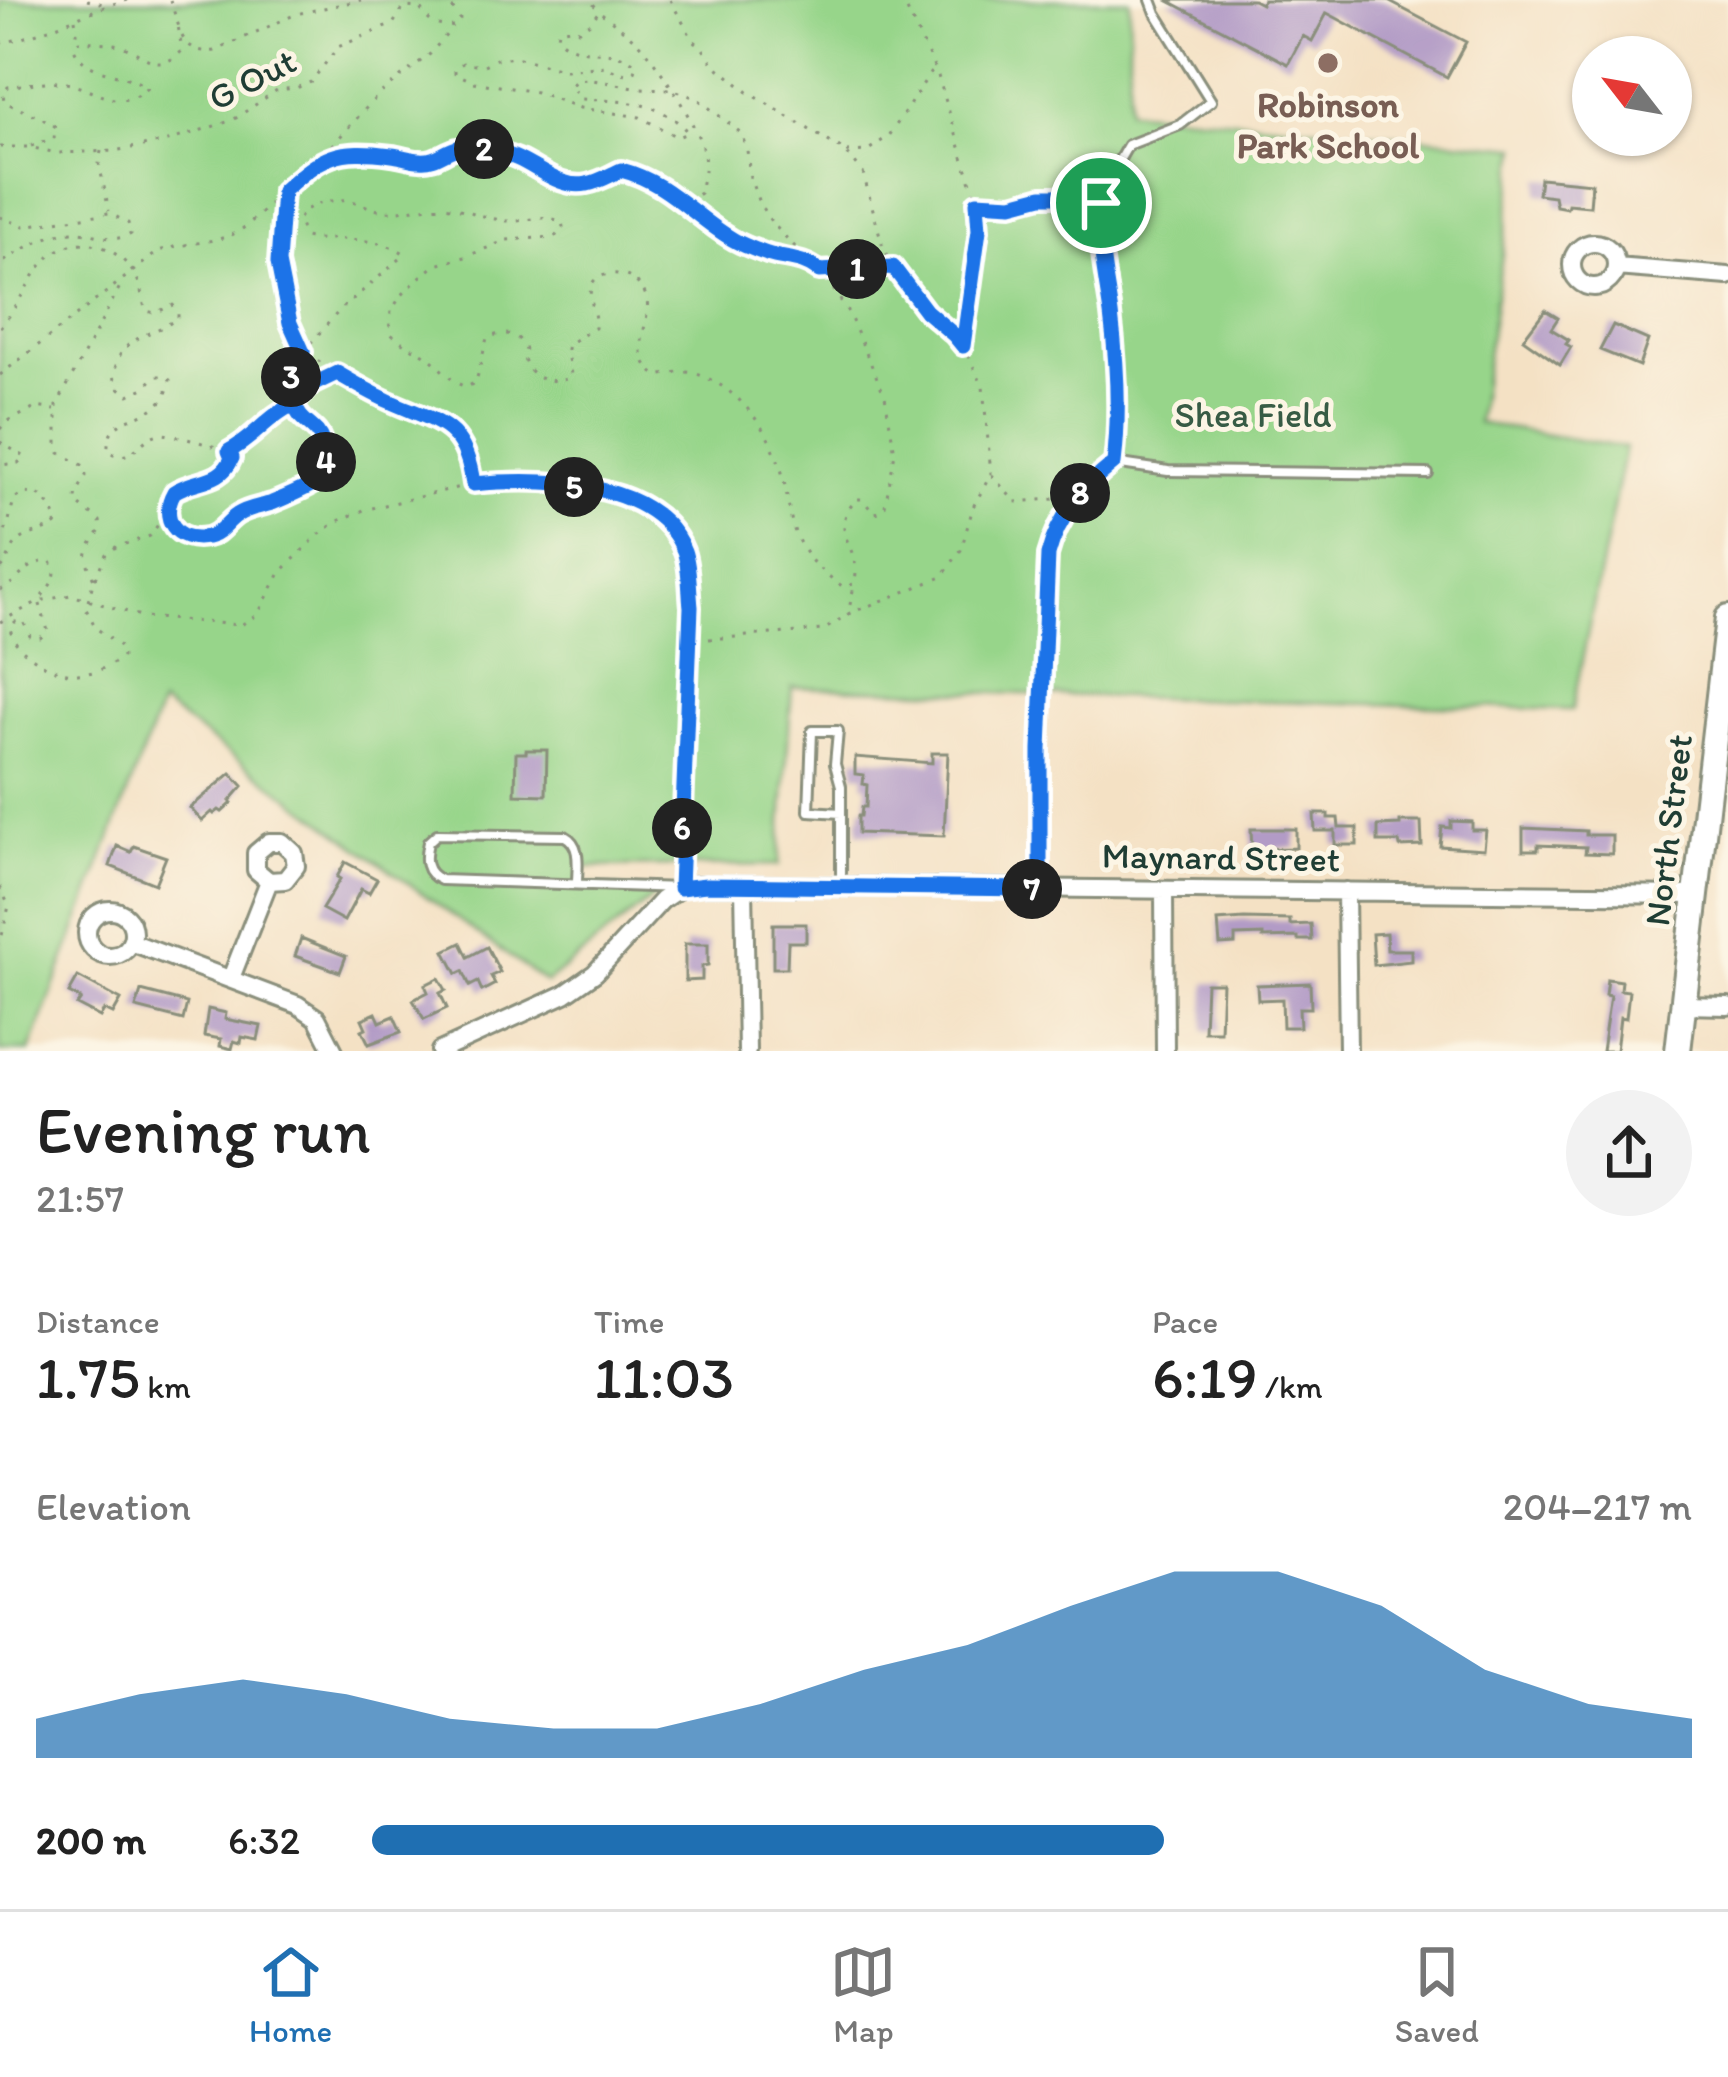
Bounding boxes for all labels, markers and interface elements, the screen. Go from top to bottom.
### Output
north arrow [1572,36,1692,156]
map controls [1572,36,1692,156]
street label: G Out [201,39,303,119]
marker: Robinson Park School [1315,50,1341,76]
place label: Robinson Park School [1237,83,1420,167]
pin: 2 [454,119,514,179]
text: 2 [475,129,493,168]
pin [1050,152,1152,254]
icon: arrive [1068,170,1134,236]
pin: 1 [827,239,887,299]
text: 1 [849,249,865,288]
pin: 3 [261,347,321,407]
text: 3 [282,357,300,396]
park label: Shea Field [1175,393,1332,436]
pin: 4 [296,432,356,492]
text: 4 [316,442,336,481]
pin: 5 [544,457,604,517]
pin: 8 [1050,463,1110,523]
text: 5 [565,467,583,506]
text: 8 [1071,473,1089,512]
street label: North Street [1635,732,1701,928]
pin: 6 [652,798,712,858]
text: 6 [673,808,691,847]
street label: Maynard Street [1101,833,1341,881]
pin: 7 [1002,859,1062,919]
text: 7 [1024,869,1040,908]
text: Evening run [36,1090,371,1170]
button: share [1566,1090,1692,1216]
text: 21:57 [36,1175,124,1222]
text: Distance [36,1302,160,1341]
text: Time [594,1302,664,1341]
text: Pace [1152,1302,1218,1341]
text: 1.75 [36,1341,140,1413]
text: 11:03 [594,1341,734,1413]
text: 6:19 [1152,1341,1258,1413]
text: km [140,1367,191,1406]
text: /km [1258,1367,1323,1406]
text: Elevation [36,1483,191,1530]
text: 204–217 m [1503,1483,1692,1530]
text: 200 m [36,1817,146,1864]
text: 6:32 [228,1817,300,1864]
tab: Home [249,1939,332,2050]
tab: Map [830,1939,896,2050]
tab: Saved [1395,1939,1479,2050]

